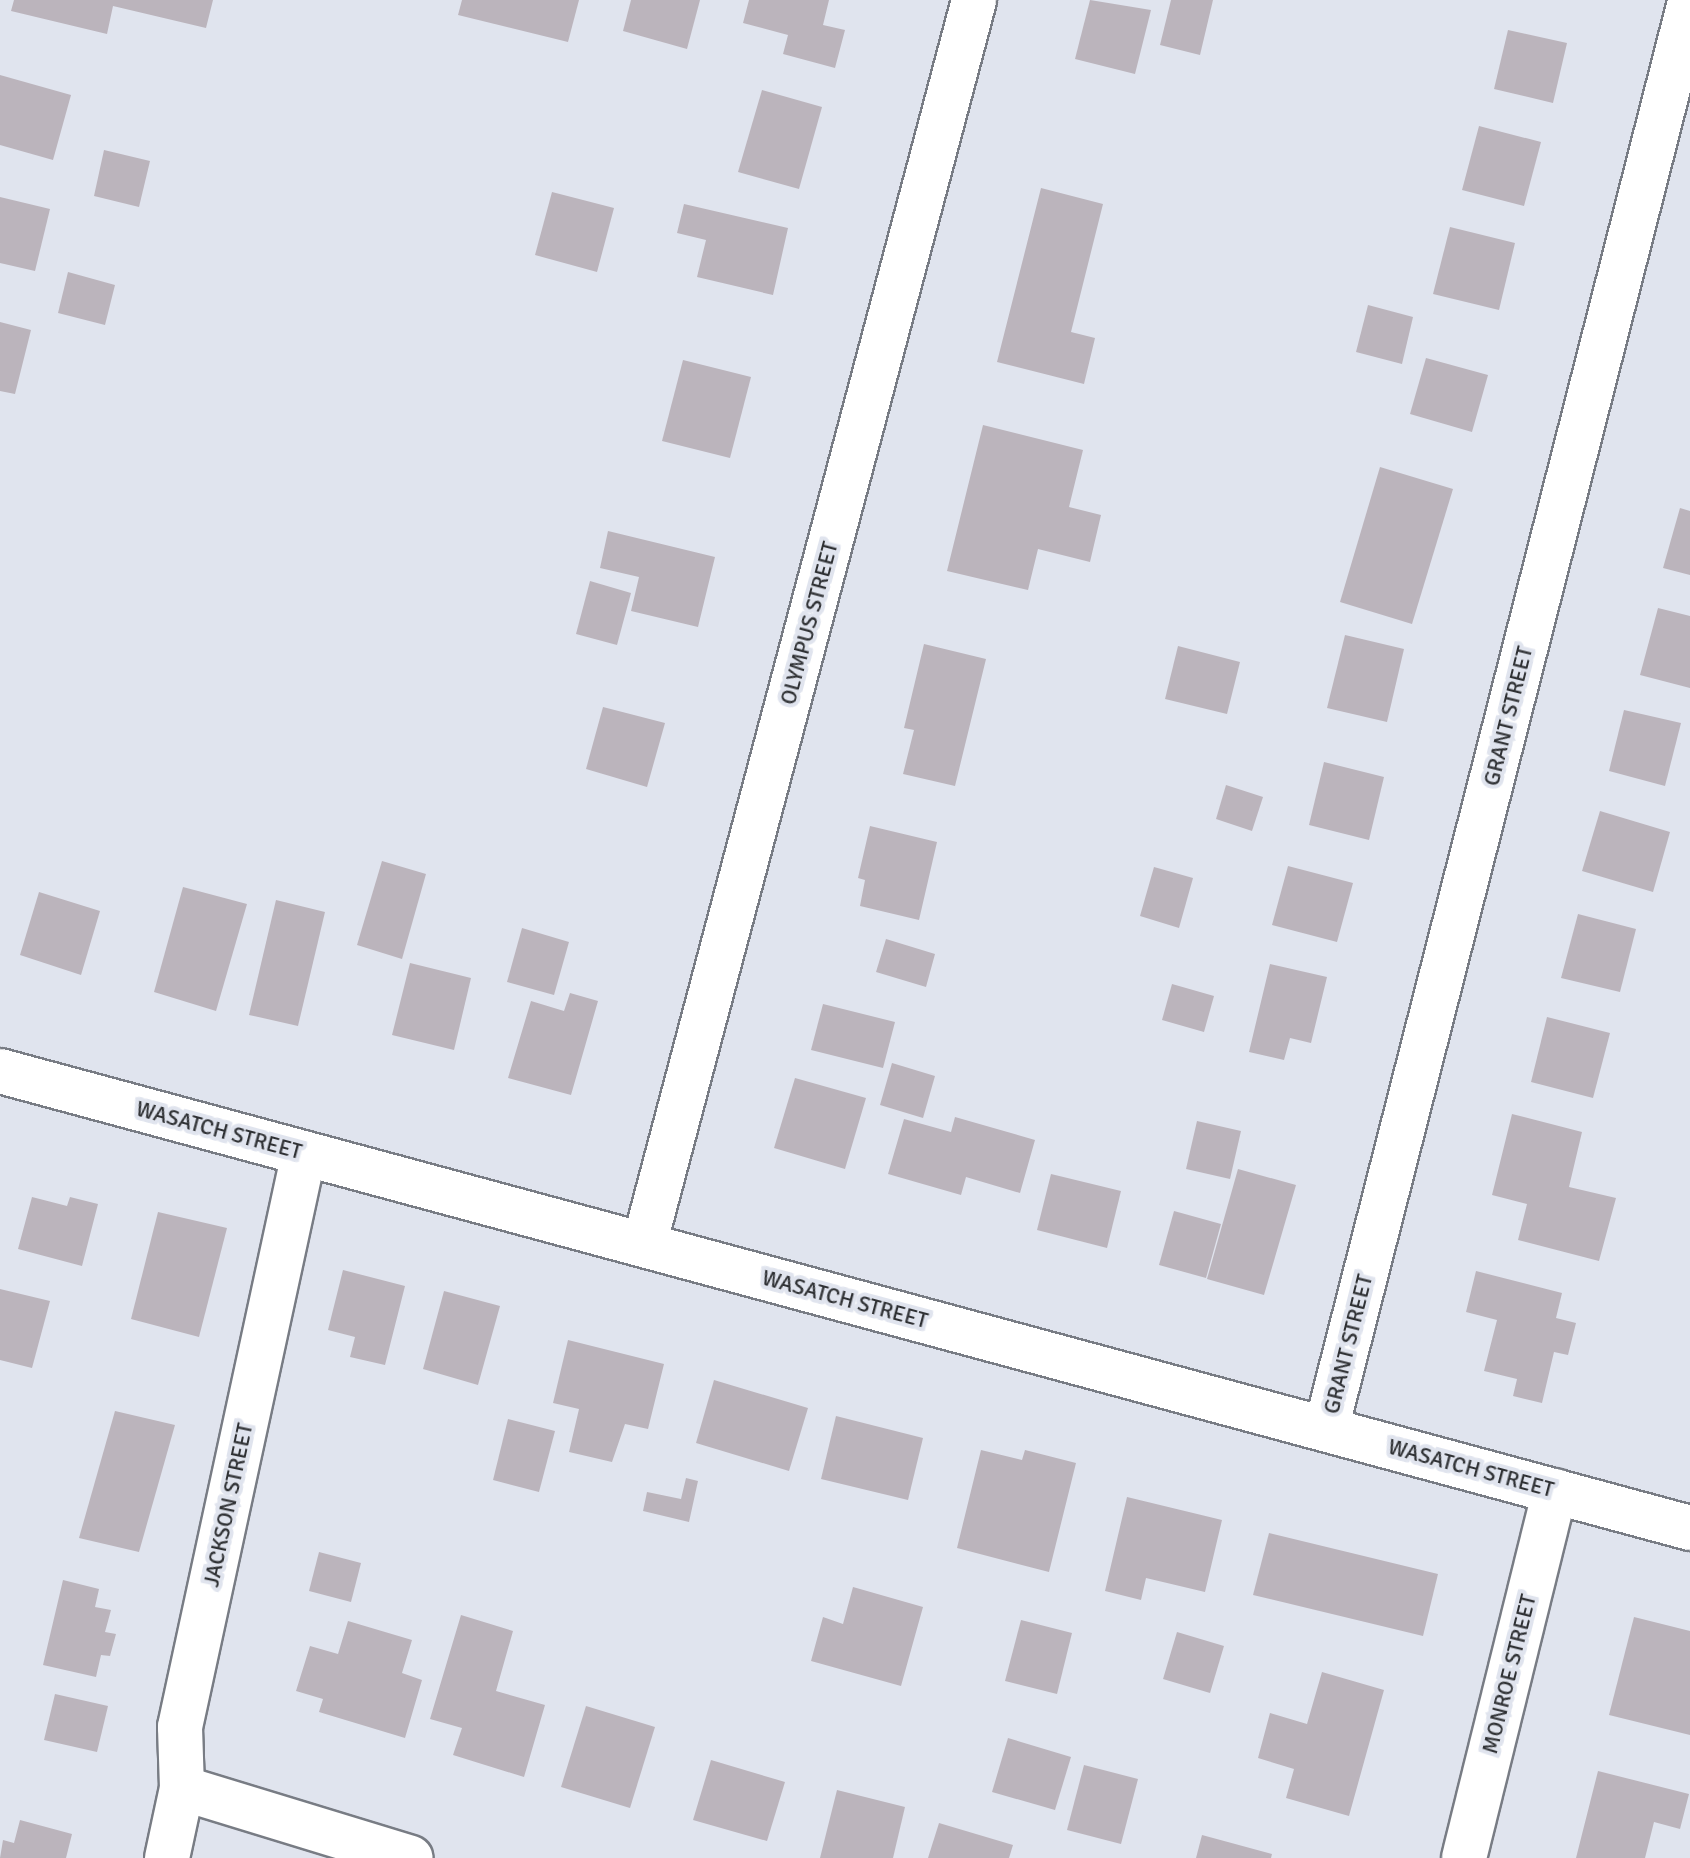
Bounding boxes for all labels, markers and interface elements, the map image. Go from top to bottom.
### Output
street label: OLYMPUS STREET [775,539,843,707]
street label: GRANT STREET [1478,644,1538,788]
street label: WASATCH STREET [133,1095,305,1165]
street label: WASATCH STREET [759,1264,931,1334]
street label: GRANT STREET [1318,1272,1378,1416]
street label: JACKSON STREET [198,1421,258,1589]
street label: WASATCH STREET [1385,1433,1557,1503]
street label: MONROE STREET [1476,1592,1542,1756]

